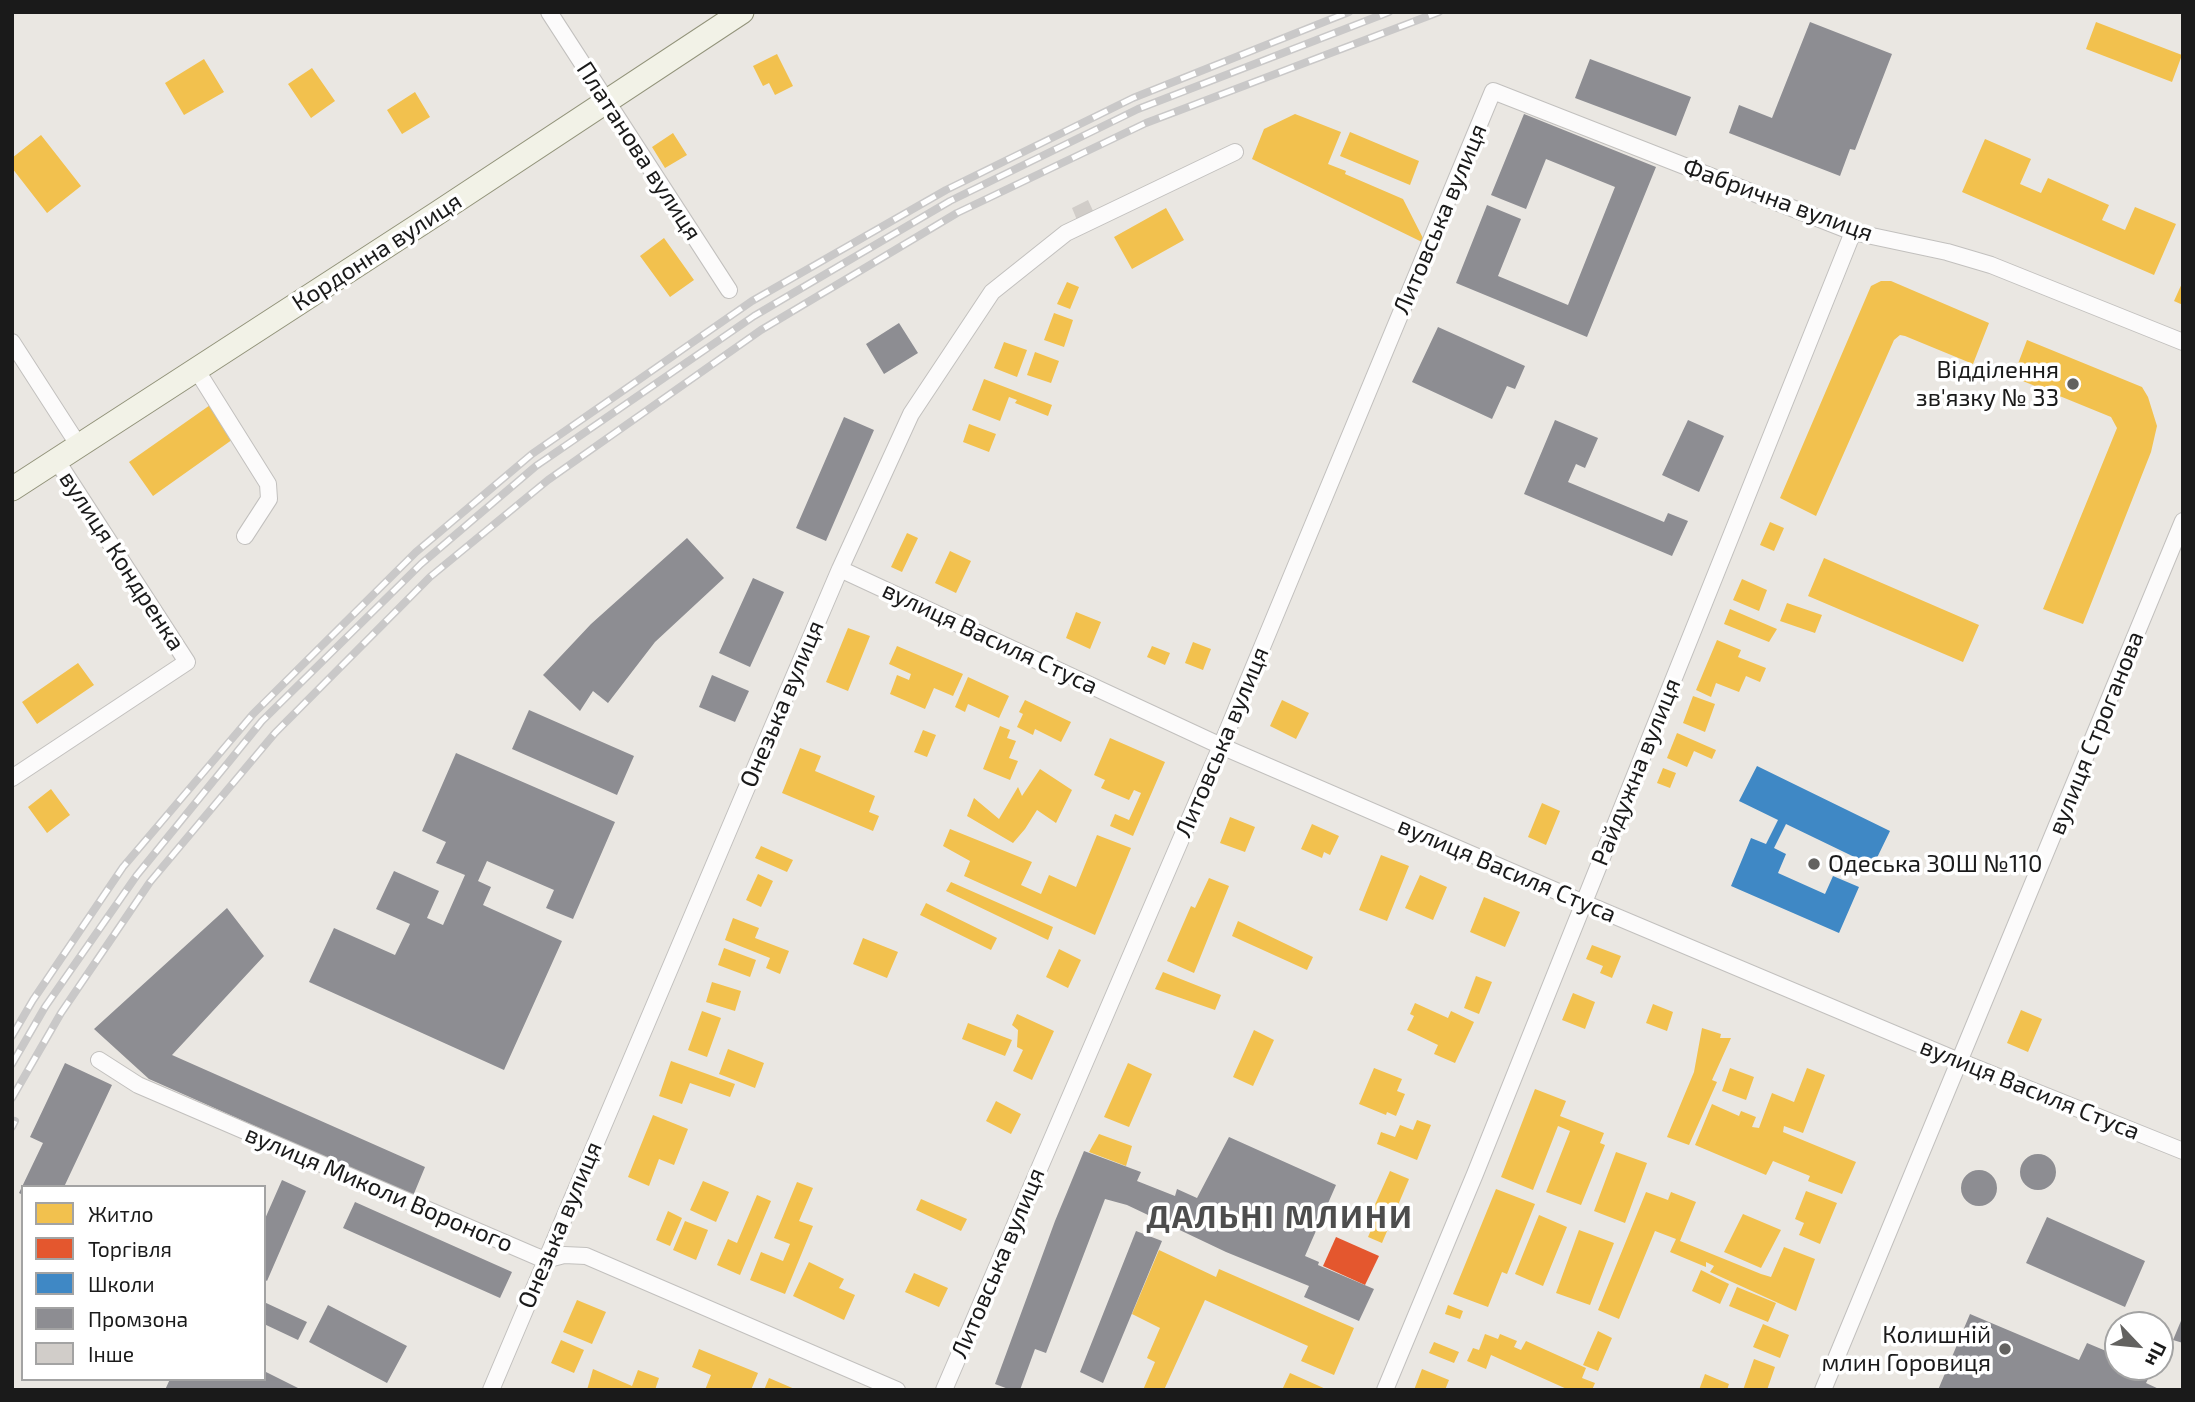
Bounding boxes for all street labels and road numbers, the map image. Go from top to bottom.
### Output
street label: Платанова вулиця [570,56,708,246]
street label: Литовська вулиця [1387,120,1493,318]
street label: Фабрична вулиця [1679,152,1877,248]
street label: Кордонна вулиця [287,187,467,317]
street label: вулиця Кондренка [53,466,191,656]
street label: вулиця Василя Стуса [878,575,1102,701]
street label: Онезька вулиця [734,616,830,792]
street label: вулиця Строганова [2042,627,2150,839]
street label: Литовська вулиця [1169,643,1275,841]
street label: Райдужна вулиця [1585,674,1687,870]
street label: вулиця Василя Стуса [1394,811,1620,929]
street label: вулиця Василя Стуса [1916,1032,2144,1146]
street label: вулиця Миколи Вороного [241,1119,517,1259]
street label: Онезька вулиця [512,1137,608,1313]
street label: Литовська вулиця [945,1164,1051,1362]

